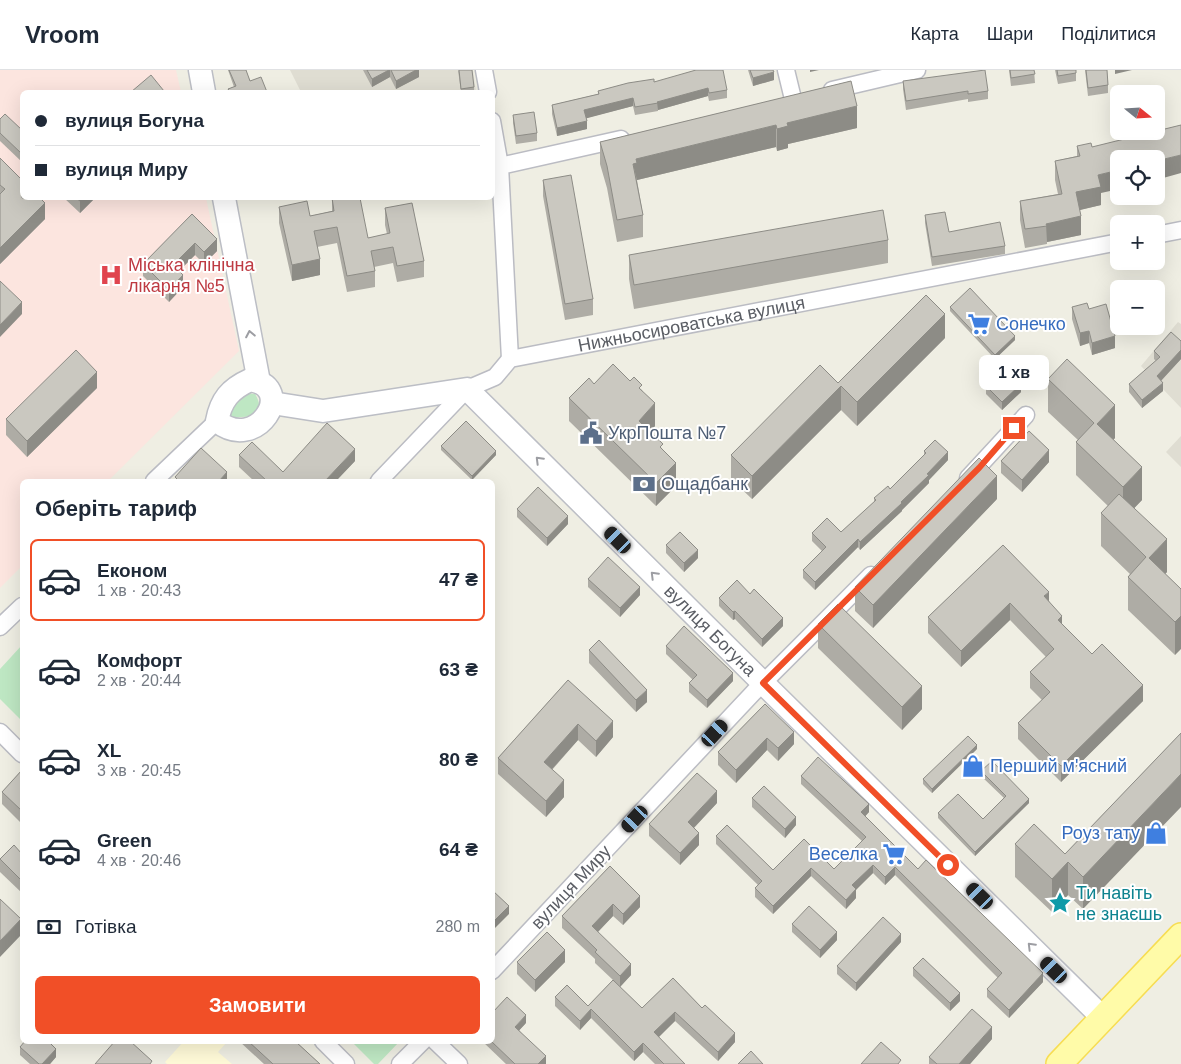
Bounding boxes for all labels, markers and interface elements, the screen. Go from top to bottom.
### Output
text: Vroom [25,21,100,48]
text: Карта [911,24,959,44]
text: Шари [987,24,1033,44]
text: Поділитися [1061,24,1156,44]
north arrow [1110,85,1165,140]
map controls [1110,85,1165,335]
text: вулиця Богуна [65,110,204,131]
button: locate [1110,150,1165,205]
text: вулиця Миру [65,159,188,180]
button: + [1110,215,1165,270]
place label: Міська клінічна лікарня №5 [128,255,255,296]
hospital icon: Міська клінічна лікарня №5 [98,262,124,288]
button: − [1110,280,1165,335]
street label: Нижньосироватська вулиця [576,293,807,356]
supermarket icon: Сонечко [966,311,992,337]
place label: Сонечко [996,314,1066,334]
one-way arrow [245,329,256,338]
callout: 1 хв [979,356,1049,390]
text: 1 хв [998,364,1030,381]
route end [1003,417,1025,439]
public building icon: УкрПошта №7 [578,420,604,446]
place label: УкрПошта №7 [608,423,726,443]
one-way arrow [535,457,544,466]
bank icon: Ощадбанк [631,471,657,497]
place label: Ощадбанк [661,474,748,494]
text: Оберіть тариф [35,496,197,521]
car [602,524,633,556]
icon: car [37,558,82,603]
text: Економ [97,560,167,581]
text: 47 ₴ [439,569,478,590]
one-way arrow [650,572,659,581]
street label: вулиця Богуна [660,581,761,681]
text: 1 хв · 20:43 [97,582,181,599]
icon: car [37,648,82,693]
text: Комфорт [97,650,182,671]
text: 63 ₴ [439,659,478,680]
text: 2 хв · 20:44 [97,672,181,689]
car [699,717,730,749]
icon: car [37,738,82,783]
text: XL [97,740,121,761]
text: 80 ₴ [439,749,478,770]
shop icon: Перший м'ясний [960,753,986,779]
place label: Перший м'ясний [990,756,1127,776]
text: 3 хв · 20:45 [97,762,181,779]
car [619,803,650,835]
shop icon: Роуз тату [1143,820,1169,846]
place label: Роуз тату [1062,823,1140,843]
icon: car [37,828,82,873]
text: Green [97,830,152,851]
text: 64 ₴ [439,839,478,860]
street label: вулиця Миру [527,841,615,933]
supermarket icon: Веселка [881,841,907,867]
place label: Веселка [809,844,879,864]
text: 4 хв · 20:46 [97,852,181,869]
route start [937,854,959,876]
car [963,880,996,912]
place label: Ти навіть не знаєшь [1076,883,1162,924]
place icon: Ти навіть не знаєшь [1047,890,1073,916]
icon: cash [35,913,63,941]
text: Готівка [75,916,136,937]
text: 280 m [436,918,480,935]
one-way arrow [1028,943,1037,952]
car [1038,954,1070,986]
button: Замовити [35,976,480,1034]

